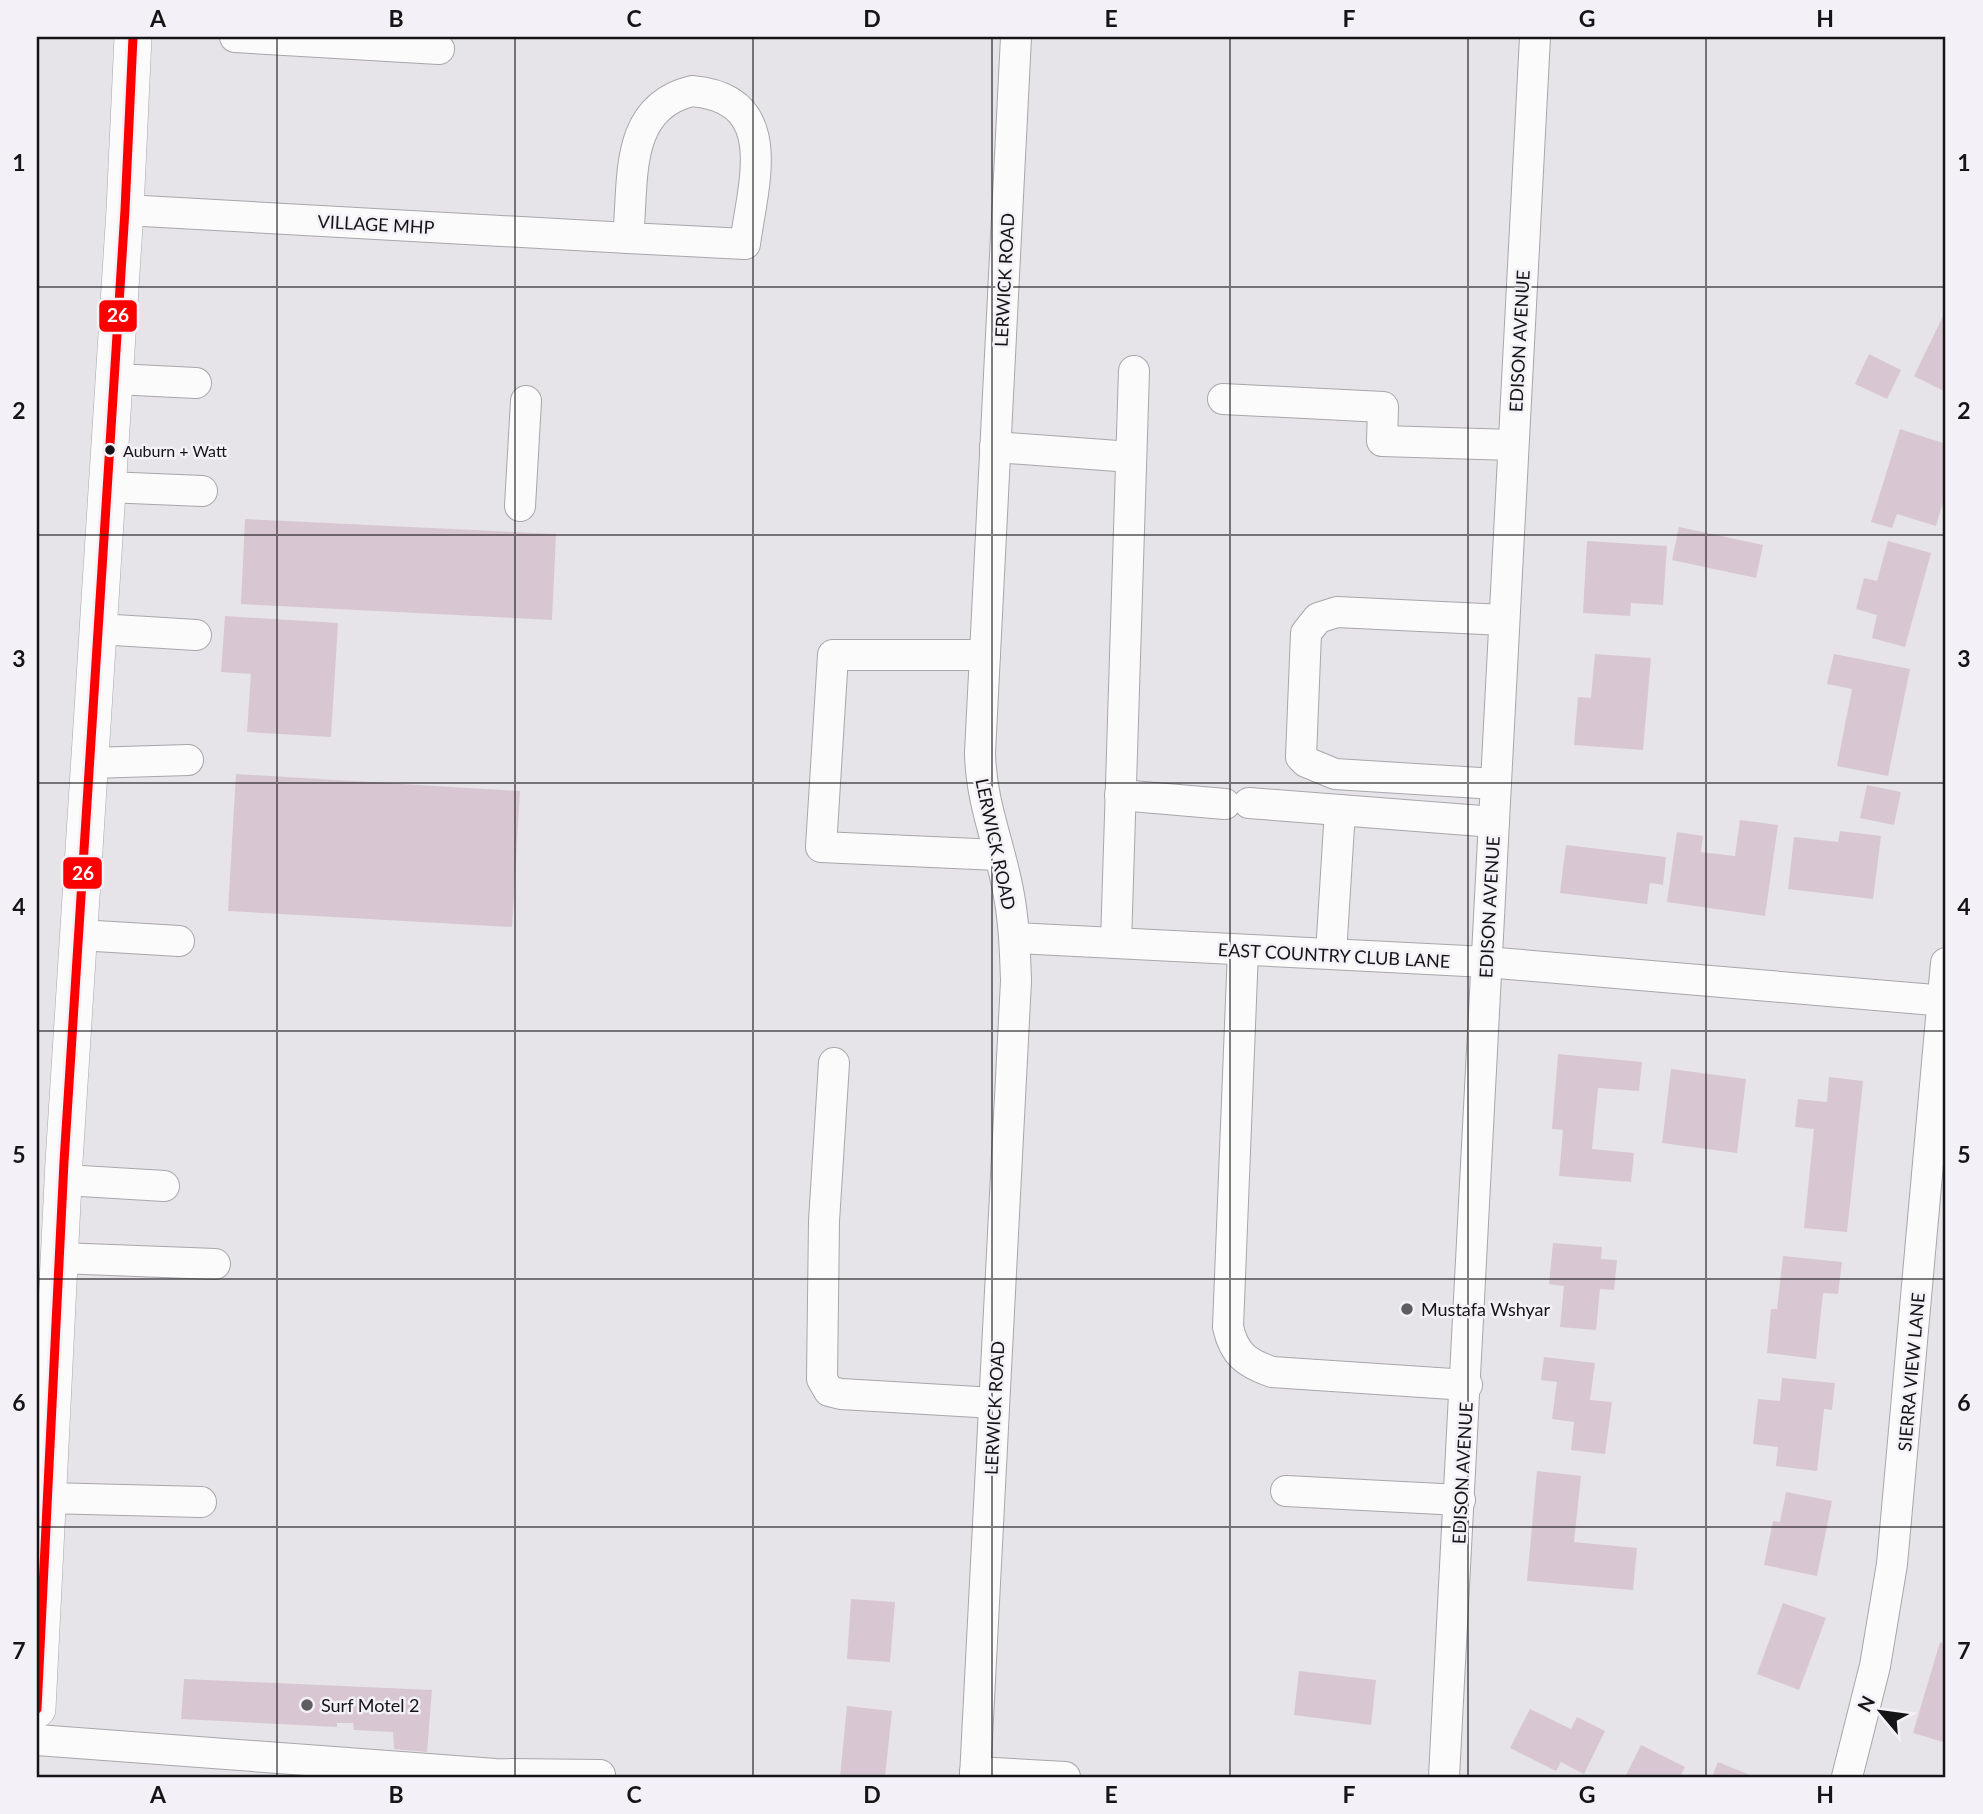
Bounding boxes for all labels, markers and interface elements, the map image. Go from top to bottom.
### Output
text: A [149,4,167,32]
text: B [388,4,404,32]
text: C [626,4,642,32]
text: D [863,4,881,32]
text: E [1104,4,1118,32]
text: F [1342,4,1356,32]
text: G [1579,4,1595,32]
text: H [1816,4,1834,32]
text: 1 [12,148,26,176]
text: 1 [1957,148,1971,176]
street label: VILLAGE MHP [317,210,435,238]
street label: LERWICK ROAD [990,212,1018,348]
street label: EDISON AVENUE [1504,269,1534,413]
line badge: 26 [98,299,138,333]
text: 26 [107,303,129,326]
text: 2 [12,396,26,424]
text: 2 [1957,396,1971,424]
place label: Auburn + Watt [123,441,227,460]
marker: Auburn + Watt [103,443,117,457]
text: 3 [12,644,26,672]
text: 3 [1957,644,1971,672]
street label: LERWICK ROAD [971,776,1021,912]
street label: EDISON AVENUE [1474,835,1504,979]
line badge: 26 [62,856,103,890]
text: 26 [72,861,94,884]
text: 4 [12,892,26,920]
text: 4 [1957,892,1971,920]
street label: EAST COUNTRY CLUB LANE [1217,938,1451,972]
text: 5 [12,1140,26,1168]
text: 5 [1957,1140,1971,1168]
street label: SIERRA VIEW LANE [1893,1292,1929,1452]
place label: Mustafa Wshyar [1421,1298,1551,1320]
marker: Mustafa Wshyar [1399,1301,1415,1317]
street label: LERWICK ROAD [980,1340,1008,1476]
text: 6 [12,1388,26,1416]
text: 6 [1957,1388,1971,1416]
street label: EDISON AVENUE [1447,1401,1477,1545]
text: 7 [12,1636,26,1664]
text: 7 [1957,1636,1971,1664]
north arrow [1846,1678,1916,1748]
text: N [1852,1692,1879,1715]
place label: Surf Motel 2 [321,1694,419,1716]
marker: Surf Motel 2 [299,1697,315,1713]
text: A [149,1780,167,1808]
text: B [388,1780,404,1808]
text: C [626,1780,642,1808]
text: D [863,1780,881,1808]
text: E [1104,1780,1118,1808]
text: F [1342,1780,1356,1808]
text: G [1579,1780,1595,1808]
text: H [1816,1780,1834,1808]

